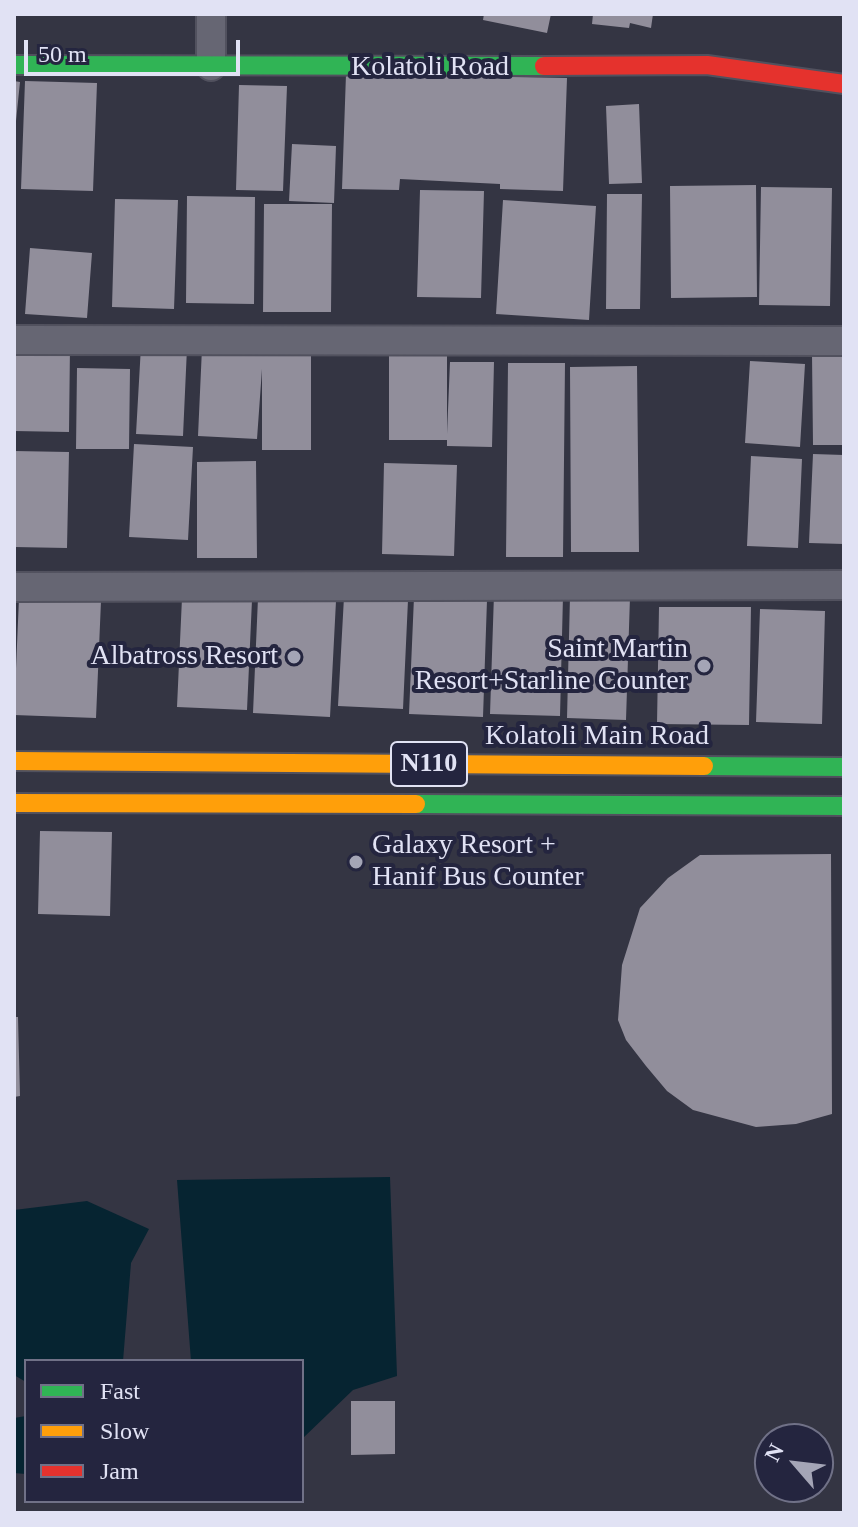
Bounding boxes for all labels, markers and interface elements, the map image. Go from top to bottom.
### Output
scale bar [28,24,244,74]
text: 50 m [38,41,87,67]
street label: Kolatoli Road [351,51,509,85]
place label: Saint Martin Resort+Starline Counter [415,633,688,699]
place label: Albatross Resort [91,640,278,674]
marker: Albatross Resort [285,648,303,666]
marker: Saint Martin Resort+Starline Counter [695,657,713,675]
street label: Kolatoli Main Road [485,720,709,754]
road number: N110 [391,742,467,786]
place label: Galaxy Resort + Hanif Bus Counter [372,829,584,895]
marker: Galaxy Resort + Hanif Bus Counter [347,853,365,871]
legend [24,1359,304,1503]
text: Fast [100,1378,140,1404]
text: Slow [100,1418,149,1444]
north arrow [754,1423,834,1503]
text: N [759,1440,789,1465]
text: Jam [100,1458,139,1484]

